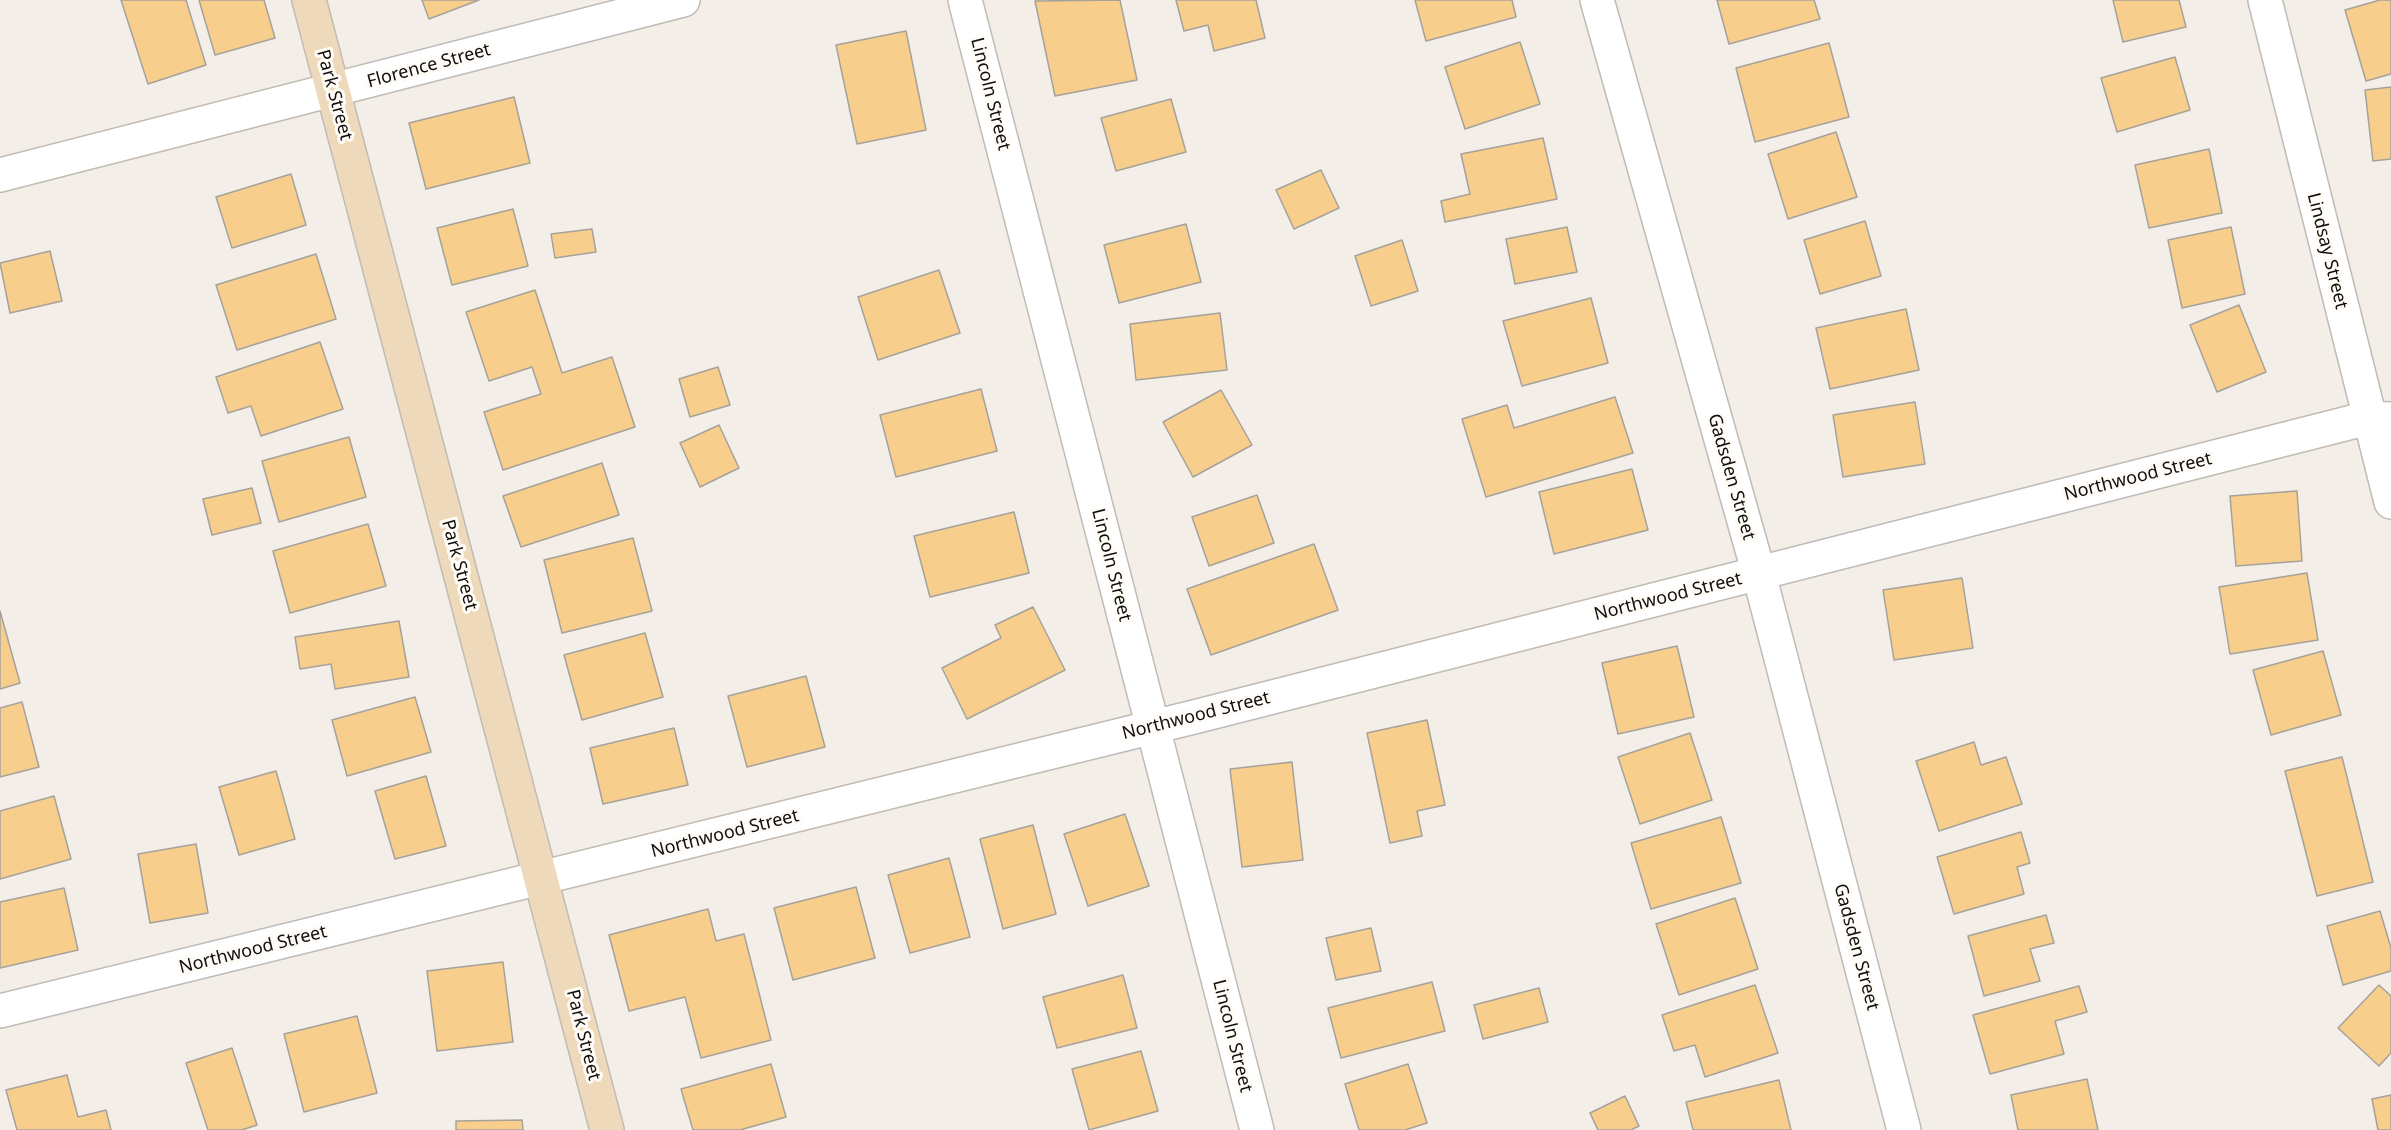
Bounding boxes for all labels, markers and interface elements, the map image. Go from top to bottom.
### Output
street label: Lincoln Street [966,35,1014,153]
street label: Florence Street [365,39,493,93]
street label: Park Street [312,47,356,143]
street label: Lindsay Street [2302,191,2352,311]
street label: Gadsden Street [1703,411,1759,543]
street label: Northwood Street [2062,448,2214,506]
street label: Lincoln Street [1087,506,1135,624]
street label: Park Street [437,517,481,613]
street label: Northwood Street [1592,568,1744,626]
street label: Northwood Street [1120,687,1272,745]
street label: Northwood Street [649,805,801,863]
street label: Gadsden Street [1829,881,1883,1013]
street label: Northwood Street [177,921,329,979]
street label: Lincoln Street [1208,977,1256,1095]
street label: Park Street [561,987,605,1083]

